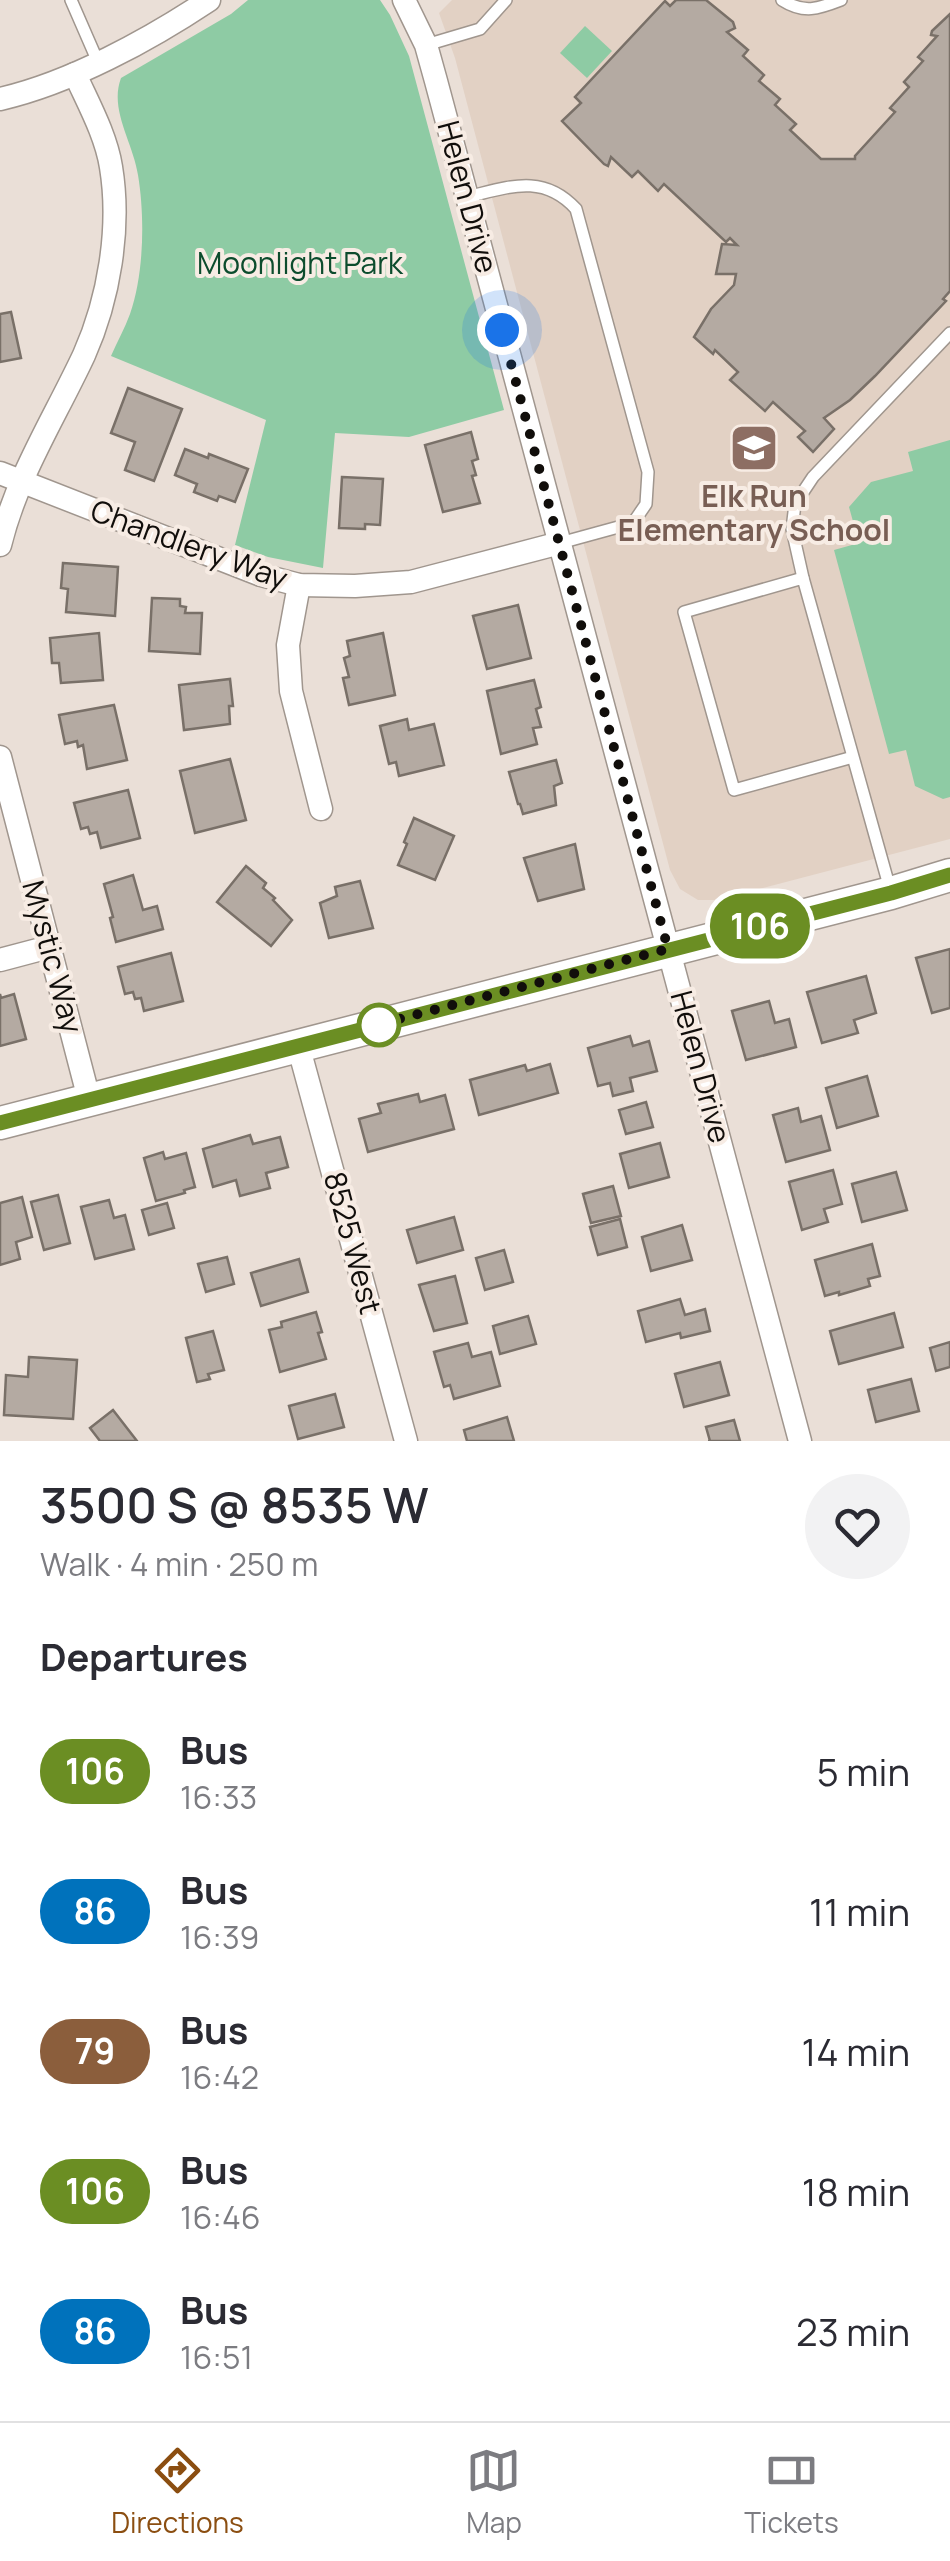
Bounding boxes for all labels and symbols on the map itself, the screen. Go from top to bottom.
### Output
street label: Helen Drive [428,116,508,277]
park label: Moonlight Park [197,242,404,283]
your location [477,305,527,355]
school or university icon: Elk Run Elementary School [728,422,780,474]
place label: Elk Run Elementary School [618,475,890,550]
street label: Chandlery Way [85,489,294,598]
street label: Mystic Way [13,876,94,1038]
line badge: 106 [702,894,818,958]
street label: Helen Drive [661,986,741,1147]
unlabelled marker [358,1004,400,1046]
street label: 8525 West [315,1167,392,1318]

